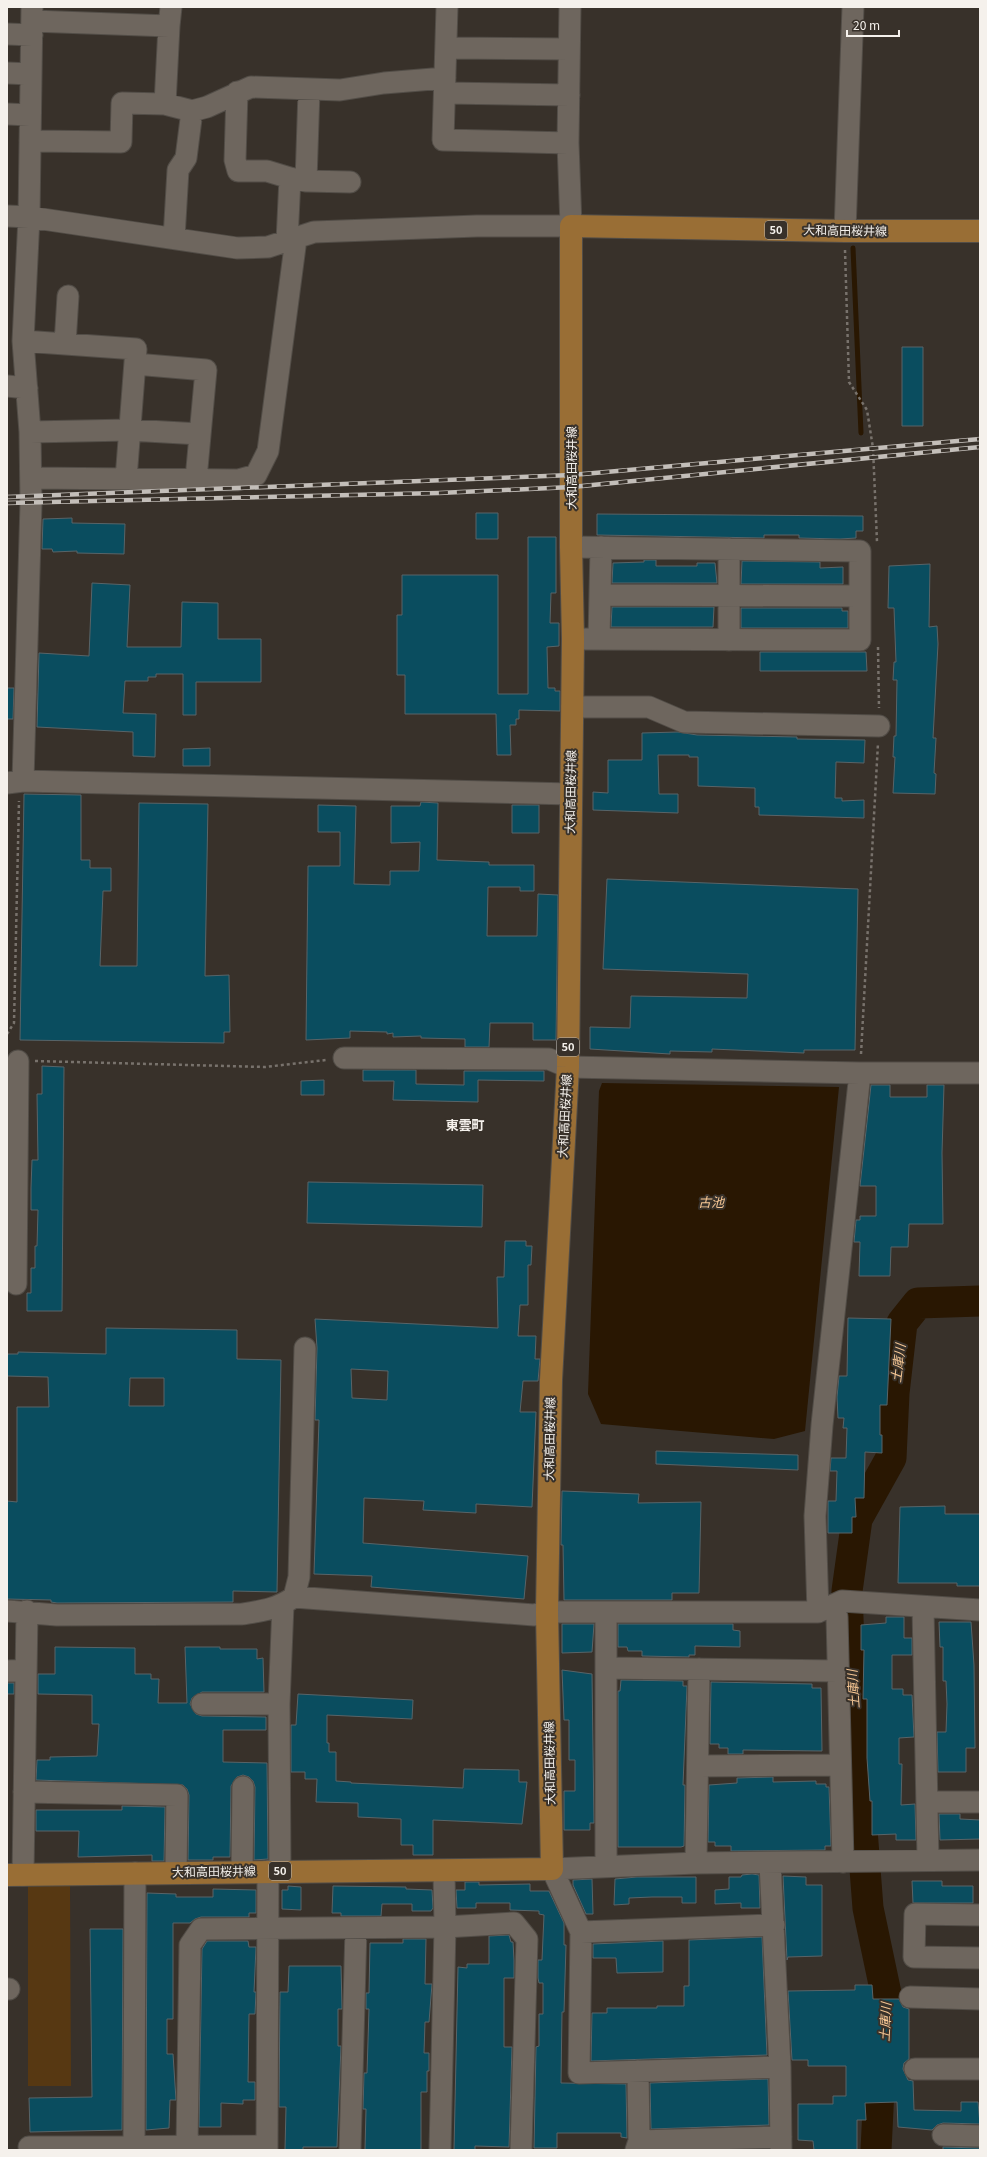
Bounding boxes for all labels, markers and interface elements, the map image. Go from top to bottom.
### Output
scale bar [847,12,899,38]
text: 20 m [853,16,880,33]
street label: 大和高田桜井線 [803,220,887,239]
road number: 50 [765,221,787,239]
street label: 大和高田桜井線 [562,426,579,510]
street label: 大和高田桜井線 [560,750,579,834]
road number: 50 [557,1038,579,1056]
street label: 大和高田桜井線 [553,1074,574,1158]
district label: 東雲町 [445,1115,485,1134]
water label: 古池 [698,1192,726,1211]
water label: 土庫川 [886,1340,910,1383]
street label: 大和高田桜井線 [539,1397,558,1481]
water label: 土庫川 [842,1667,863,1709]
street label: 大和高田桜井線 [539,1721,558,1805]
street label: 大和高田桜井線 [172,1861,256,1880]
road number: 50 [269,1862,291,1880]
water label: 土庫川 [874,2000,895,2042]

